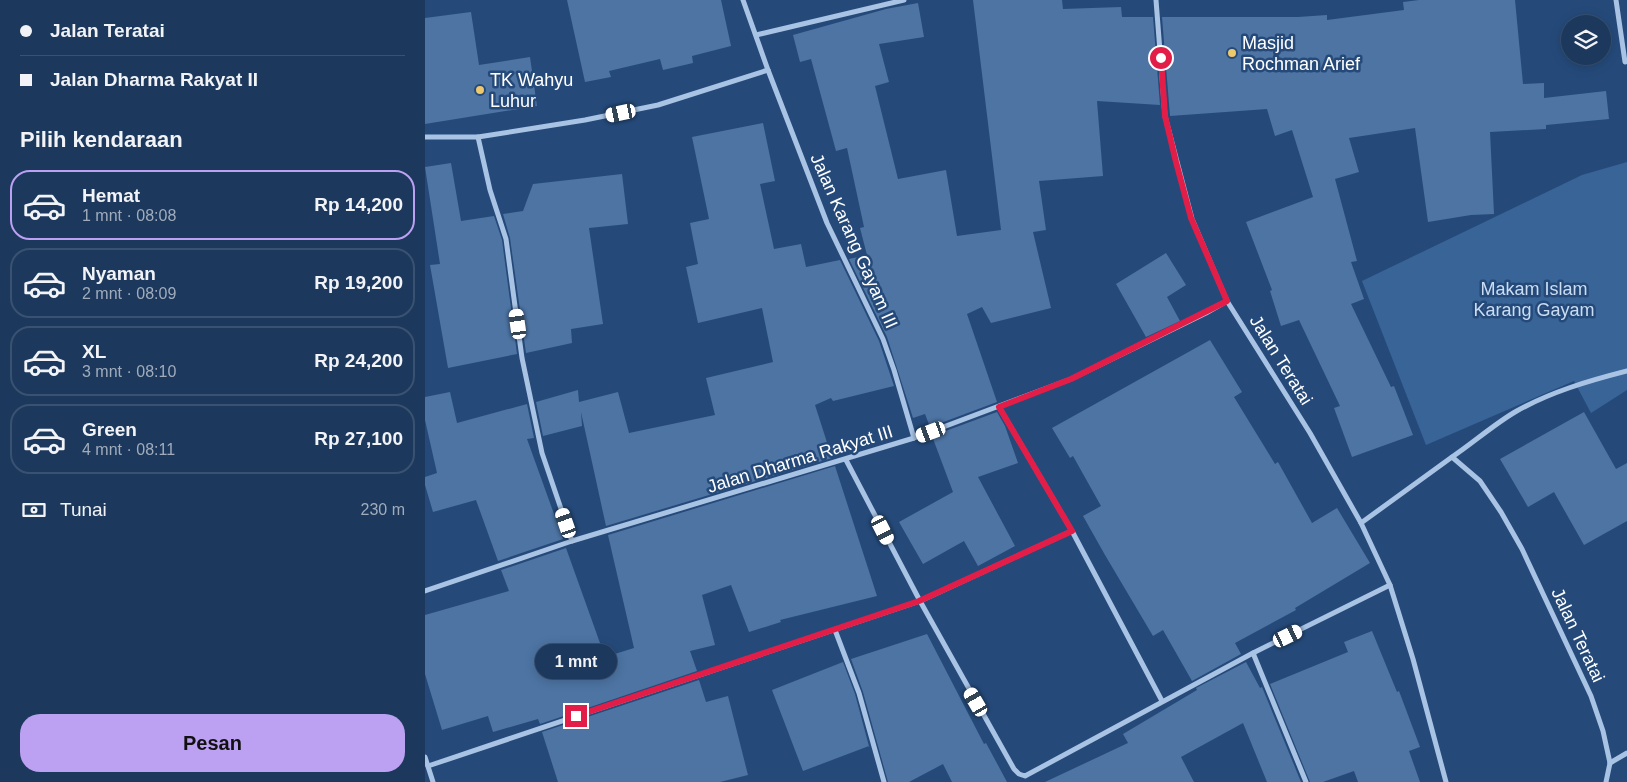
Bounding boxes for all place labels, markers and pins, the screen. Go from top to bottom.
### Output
place label: Masjid Rochman Arief [1242,33,1361,74]
marker: Masjid Rochman Arief [1226,47,1238,59]
place label: TK Wahyu Luhur [490,70,573,111]
marker: TK Wahyu Luhur [474,84,486,96]

